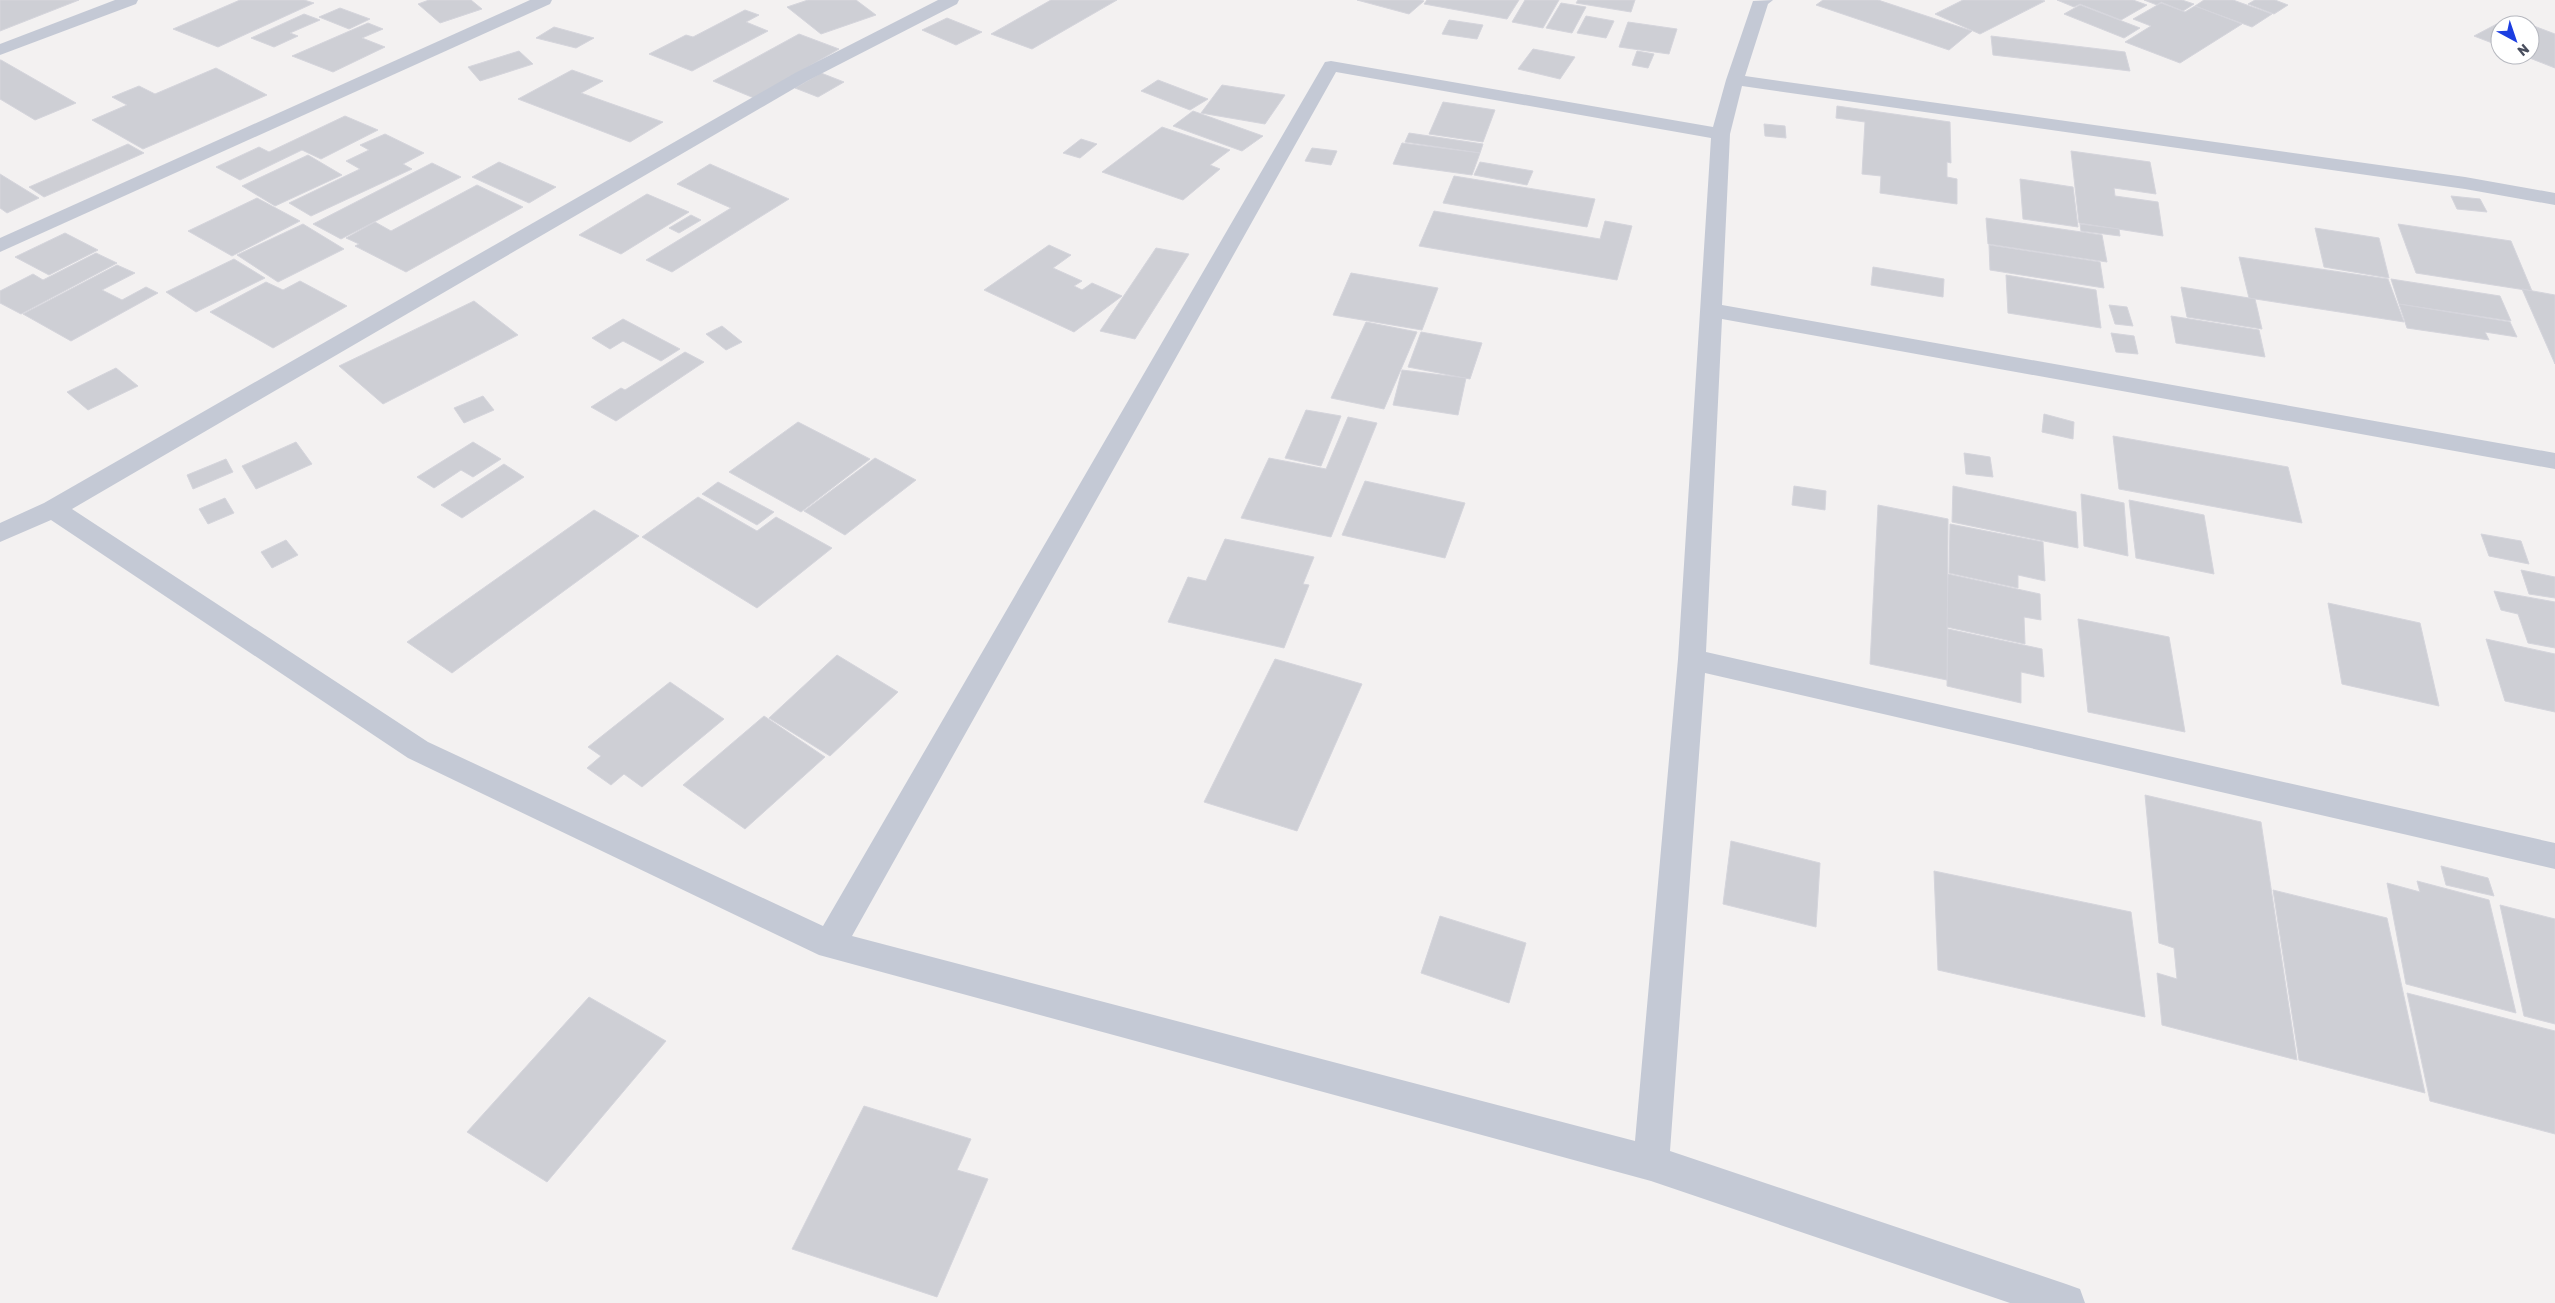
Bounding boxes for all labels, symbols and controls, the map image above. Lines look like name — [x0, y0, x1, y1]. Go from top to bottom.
north arrow — [2490, 15, 2540, 65]
text: N — [2514, 40, 2532, 59]

